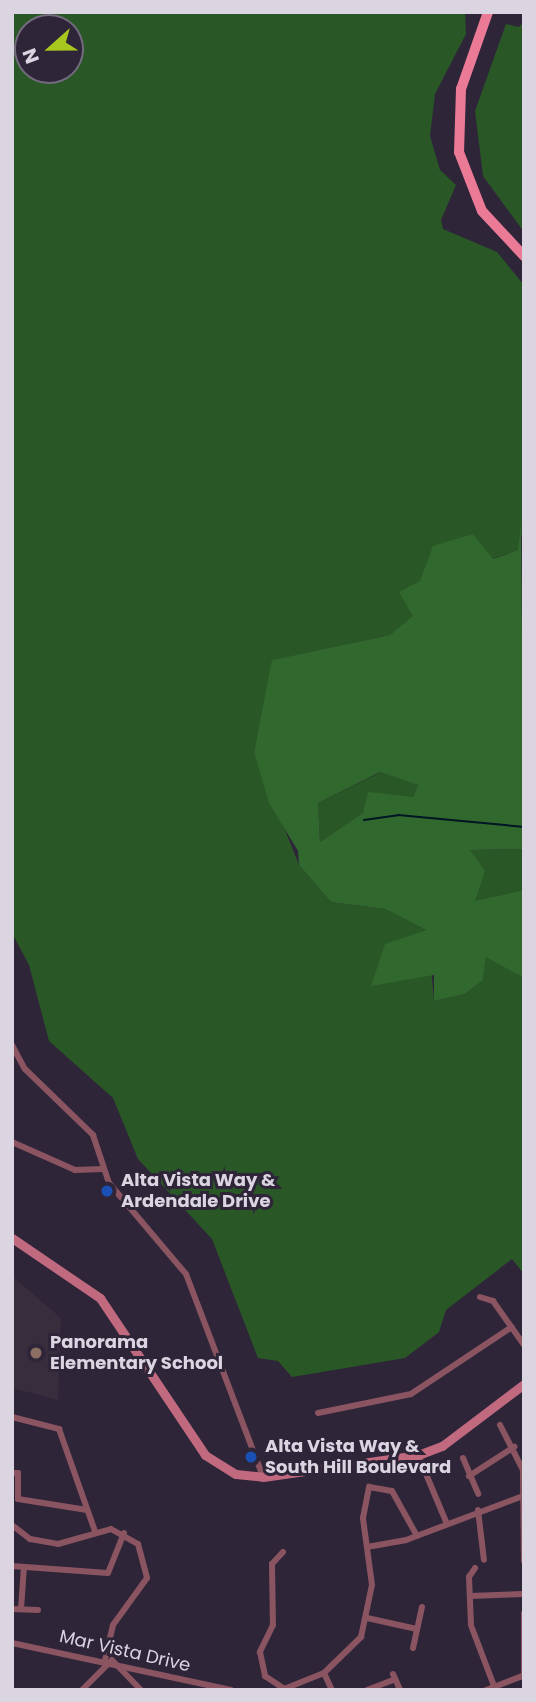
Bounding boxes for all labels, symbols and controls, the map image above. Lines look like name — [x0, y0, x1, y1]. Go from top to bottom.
north arrow — [14, 14, 84, 84]
text: N — [16, 44, 46, 68]
place label: Alta Vista Way & Ardendale Drive — [121, 1170, 275, 1212]
marker: Alta Vista Way & Ardendale Drive — [99, 1183, 115, 1199]
place label: Panorama Elementary School — [50, 1332, 223, 1374]
marker: Panorama Elementary School — [28, 1345, 44, 1361]
place label: Alta Vista Way & South Hill Boulevard — [265, 1436, 451, 1478]
marker: Alta Vista Way & South Hill Boulevard — [243, 1449, 259, 1465]
street label: Mar Vista Drive — [57, 1625, 193, 1677]

